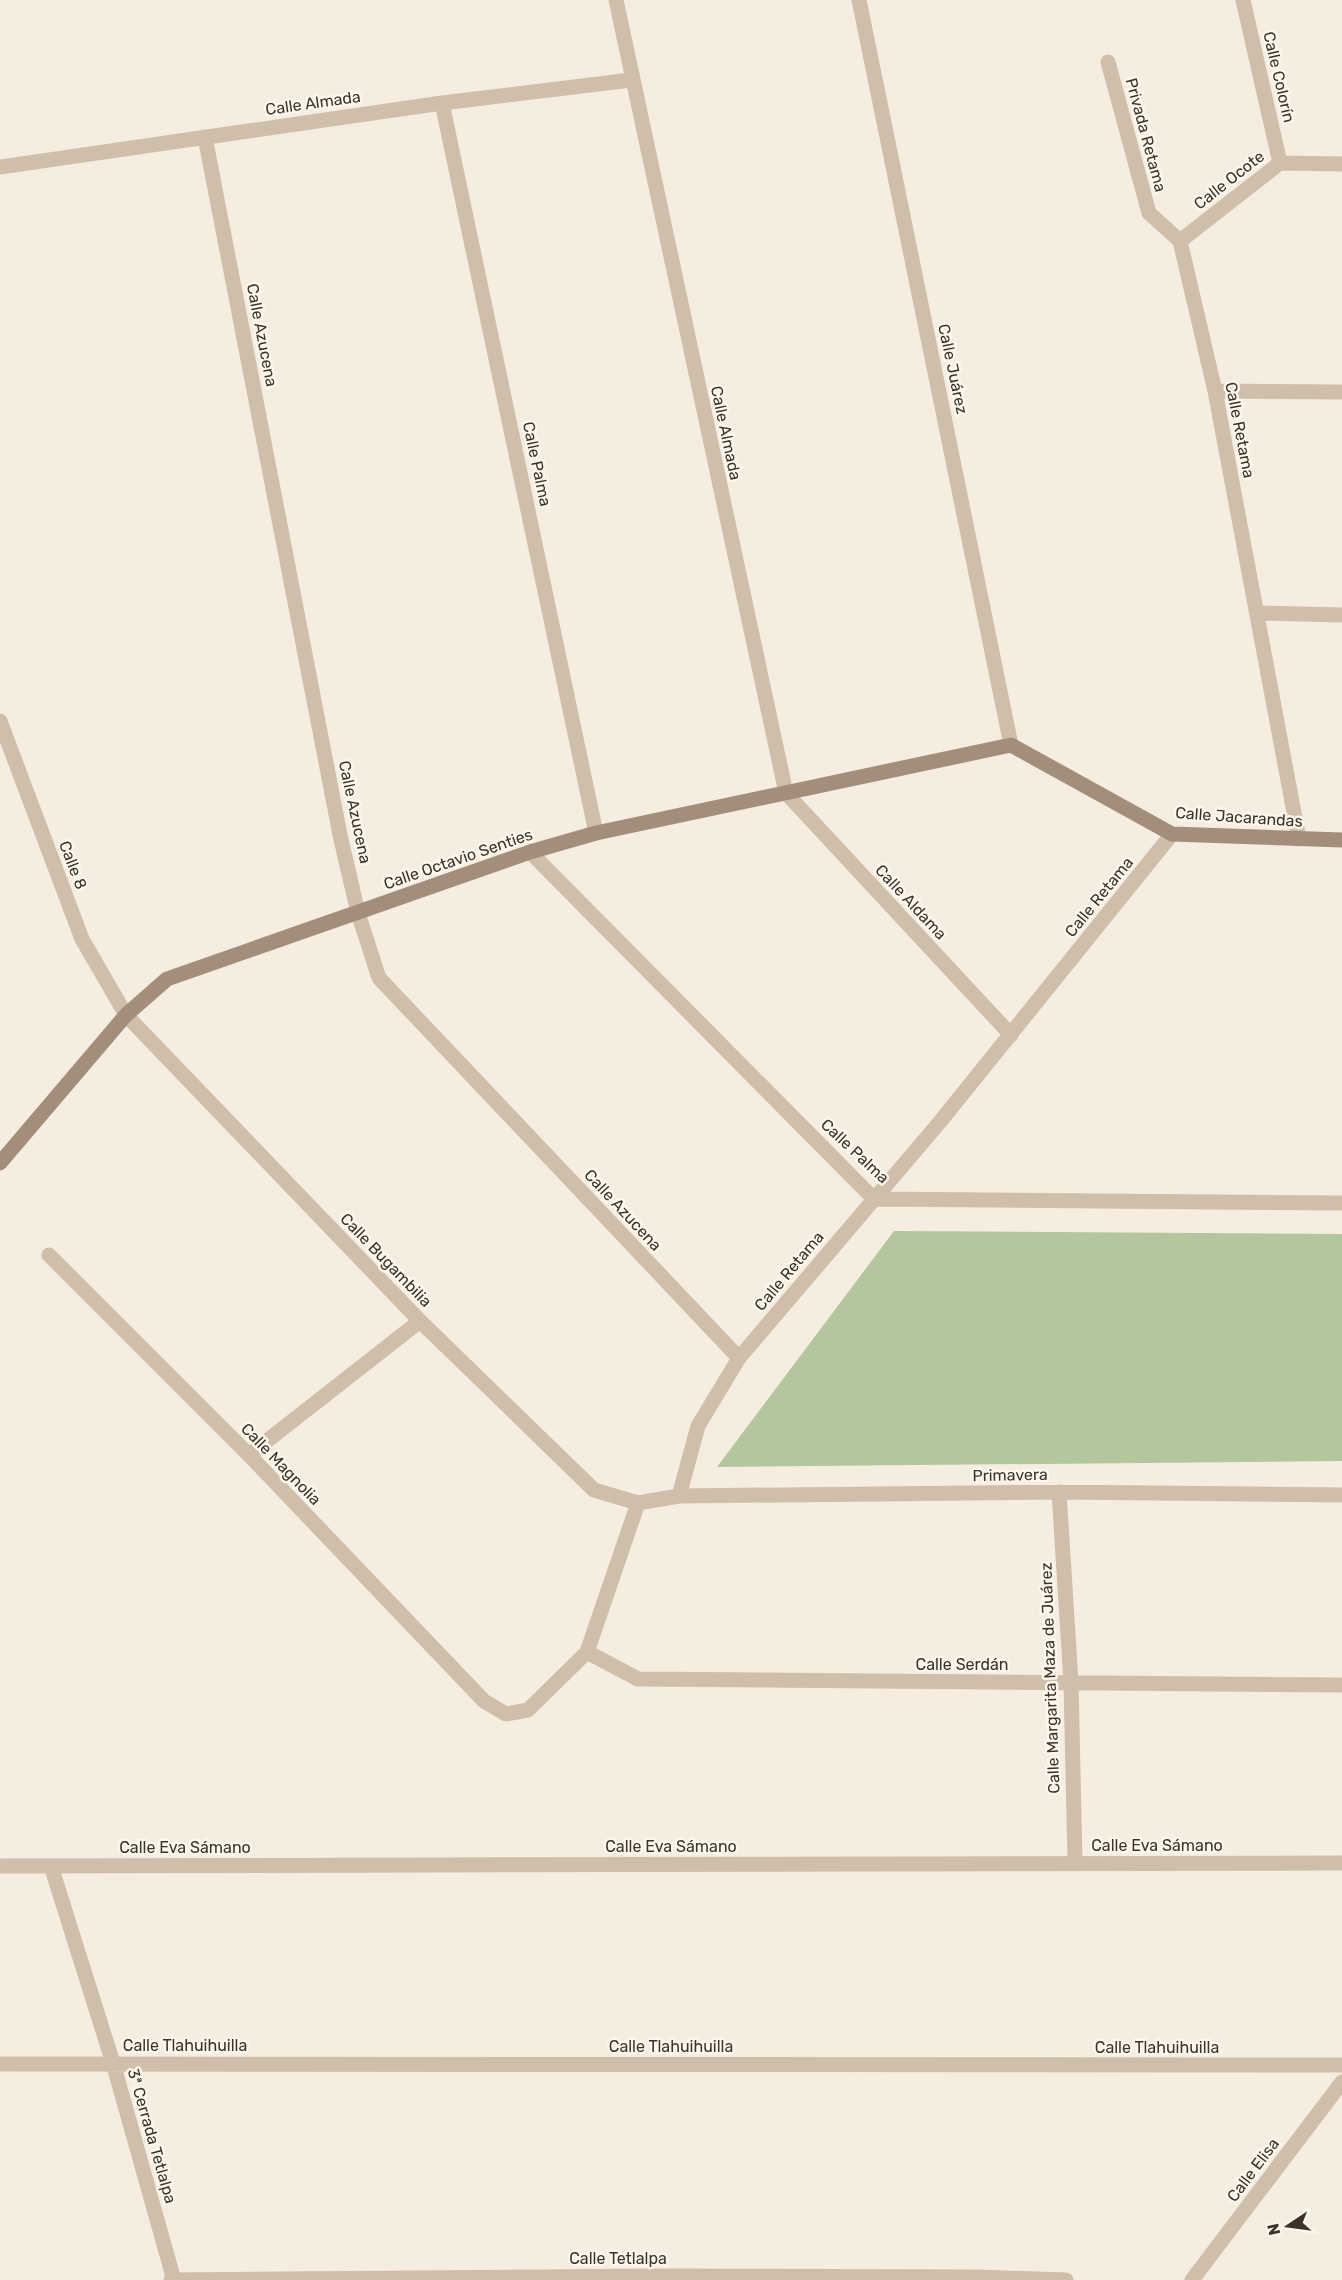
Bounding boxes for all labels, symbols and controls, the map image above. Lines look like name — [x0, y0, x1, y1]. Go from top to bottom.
street label: Calle Colorín — [1259, 30, 1299, 124]
street label: Privada Retama — [1122, 76, 1170, 194]
street label: Calle Almada — [264, 87, 362, 119]
street label: Calle Ocote — [1190, 147, 1268, 213]
street label: Calle Azucena — [243, 282, 281, 388]
street label: Calle Juárez — [934, 322, 972, 416]
street label: Calle Retama — [1221, 380, 1259, 480]
street label: Calle Almada — [707, 384, 745, 482]
street label: Calle Palma — [519, 420, 555, 508]
street label: Calle Azucena — [335, 759, 375, 865]
street label: Calle Jacarandas — [1175, 803, 1303, 831]
street label: Calle Octavio Senties — [381, 825, 535, 893]
street label: Calle 8 — [55, 838, 91, 892]
street label: Calle Retama — [1061, 853, 1137, 941]
street label: Calle Aldama — [871, 861, 951, 943]
street label: Calle Palma — [817, 1115, 893, 1187]
street label: Calle Azucena — [580, 1165, 666, 1255]
street label: Calle Bugambilia — [336, 1209, 436, 1311]
street label: Calle Retama — [750, 1228, 828, 1314]
street label: Calle Magnolia — [237, 1419, 325, 1509]
street label: Primavera — [972, 1465, 1048, 1485]
street label: Calle Margarita Maza de Juárez — [1036, 1562, 1064, 1794]
street label: Calle Serdán — [915, 1655, 1009, 1674]
street label: Calle Eva Sámano — [1091, 1836, 1223, 1855]
street label: Calle Eva Sámano — [605, 1837, 737, 1856]
street label: Calle Eva Sámano — [119, 1838, 251, 1857]
street label: Calle Tlahuihuilla — [123, 2036, 247, 2055]
street label: Calle Tlahuihuilla — [609, 2037, 733, 2056]
street label: Calle Tlahuihuilla — [1095, 2038, 1219, 2057]
street label: 3ª Cerrada Tetlalpa — [124, 2066, 180, 2206]
street label: Calle Elisa — [1223, 2134, 1283, 2206]
north arrow — [1258, 2196, 1318, 2256]
text: N — [1263, 2222, 1284, 2237]
street label: Calle Tetlalpa — [569, 2249, 667, 2268]

